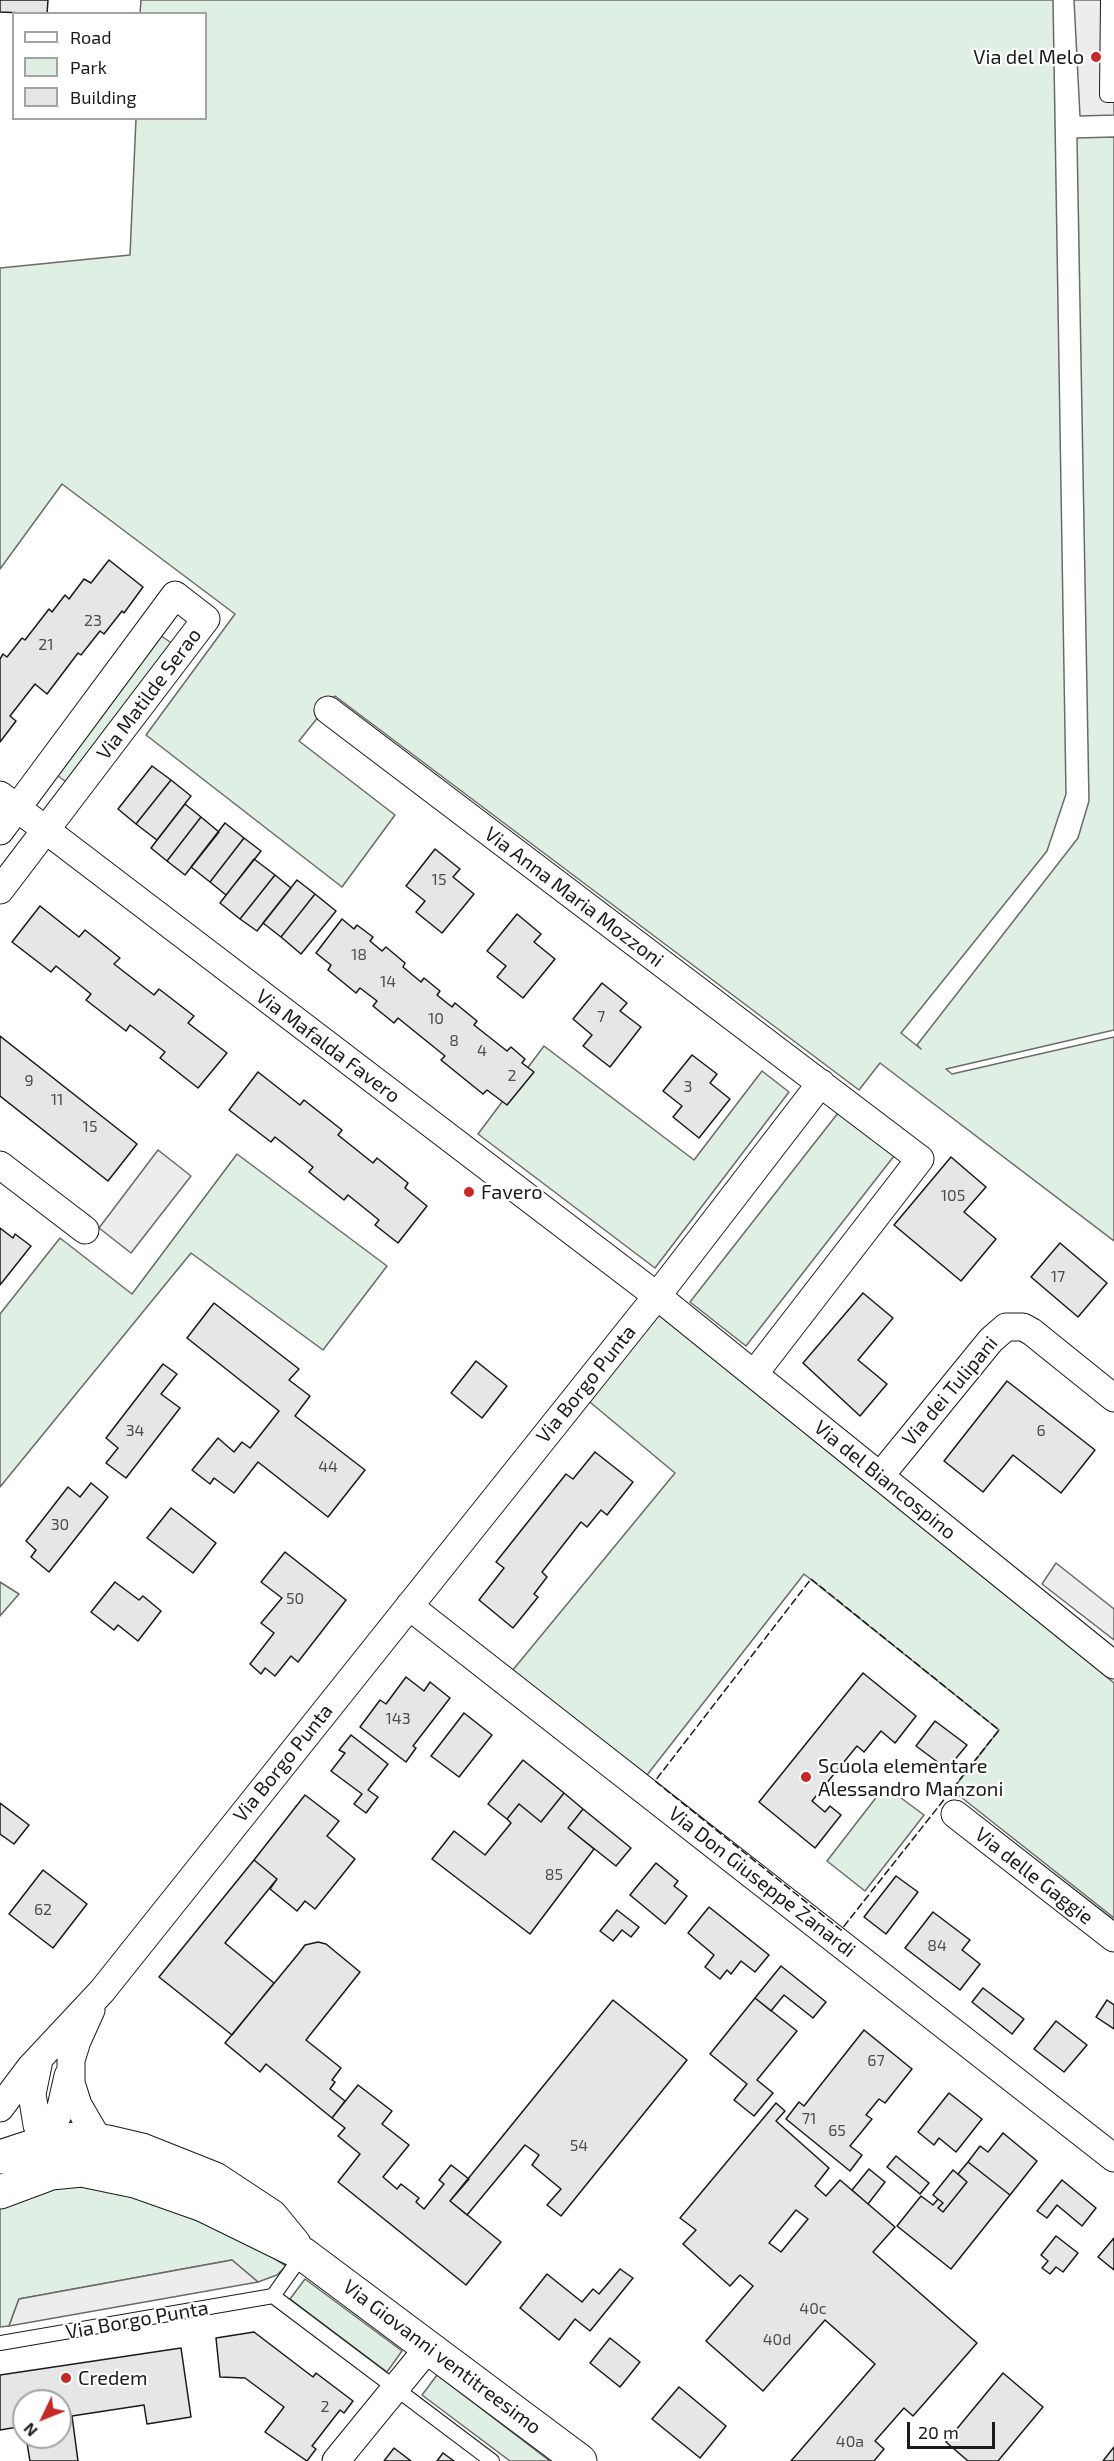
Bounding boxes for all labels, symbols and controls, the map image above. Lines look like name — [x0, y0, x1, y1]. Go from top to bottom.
legend — [12, 12, 207, 120]
text: Road — [70, 26, 111, 48]
place label: Via del Melo — [973, 45, 1084, 69]
marker: Via del Melo — [1089, 50, 1103, 64]
text: Park — [70, 56, 107, 78]
text: Building — [70, 86, 137, 108]
house number: 23 — [84, 611, 102, 631]
street label: Via Matilde Serao — [92, 623, 206, 765]
house number: 21 — [38, 635, 54, 655]
street label: Via Anna Maria Mozzoni — [480, 822, 668, 972]
house number: 15 — [432, 870, 446, 890]
house number: 18 — [351, 945, 367, 965]
house number: 14 — [380, 972, 396, 992]
street label: Via Mafalda Favero — [251, 984, 405, 1108]
house number: 7 — [597, 1007, 605, 1027]
house number: 10 — [428, 1009, 444, 1029]
house number: 8 — [449, 1031, 459, 1051]
house number: 4 — [477, 1041, 487, 1061]
house number: 2 — [508, 1066, 516, 1086]
house number: 9 — [24, 1071, 34, 1091]
house number: 3 — [684, 1077, 692, 1097]
house number: 11 — [51, 1090, 63, 1110]
house number: 15 — [83, 1117, 97, 1137]
place label: Favero — [481, 1180, 543, 1204]
marker: Favero — [462, 1185, 476, 1199]
house number: 105 — [941, 1186, 965, 1206]
house number: 17 — [1051, 1267, 1065, 1287]
street label: Via Borgo Punta — [531, 1320, 641, 1448]
street label: Via dei Tulipani — [897, 1331, 1003, 1451]
street label: Via del Biancospino — [809, 1415, 961, 1545]
house number: 34 — [126, 1421, 144, 1441]
house number: 6 — [1036, 1421, 1046, 1441]
house number: 44 — [318, 1457, 338, 1477]
house number: 30 — [51, 1515, 69, 1535]
house number: 50 — [286, 1589, 304, 1609]
street label: Via Borgo Punta — [228, 1699, 338, 1827]
house number: 143 — [385, 1709, 411, 1729]
place label: Scuola elementare Alessandro Manzoni — [818, 1754, 1003, 1801]
marker: Scuola elementare Alessandro Manzoni — [799, 1770, 813, 1784]
street label: Via Don Giuseppe Zanardi — [664, 1802, 860, 1962]
street label: Via delle Gaggie — [970, 1822, 1098, 1930]
house number: 85 — [545, 1865, 563, 1885]
house number: 62 — [34, 1900, 52, 1920]
house number: 84 — [927, 1936, 947, 1956]
house number: 67 — [867, 2051, 885, 2071]
house number: 71 — [802, 2109, 816, 2129]
house number: 65 — [828, 2121, 846, 2141]
house number: 54 — [570, 2136, 588, 2156]
street label: Via Giovanni ventitreesimo — [338, 2275, 546, 2439]
street label: Via Borgo Punta — [64, 2296, 210, 2344]
house number: 40c — [799, 2299, 827, 2319]
house number: 40d — [763, 2330, 791, 2350]
place label: Credem — [78, 2366, 148, 2390]
marker: Credem — [59, 2371, 73, 2385]
north arrow — [12, 2389, 72, 2449]
house number: 2 — [321, 2397, 329, 2417]
scale bar — [910, 2410, 998, 2448]
text: N — [19, 2420, 41, 2441]
text: 20 m — [918, 2421, 959, 2443]
house number: 40a — [836, 2432, 864, 2452]

